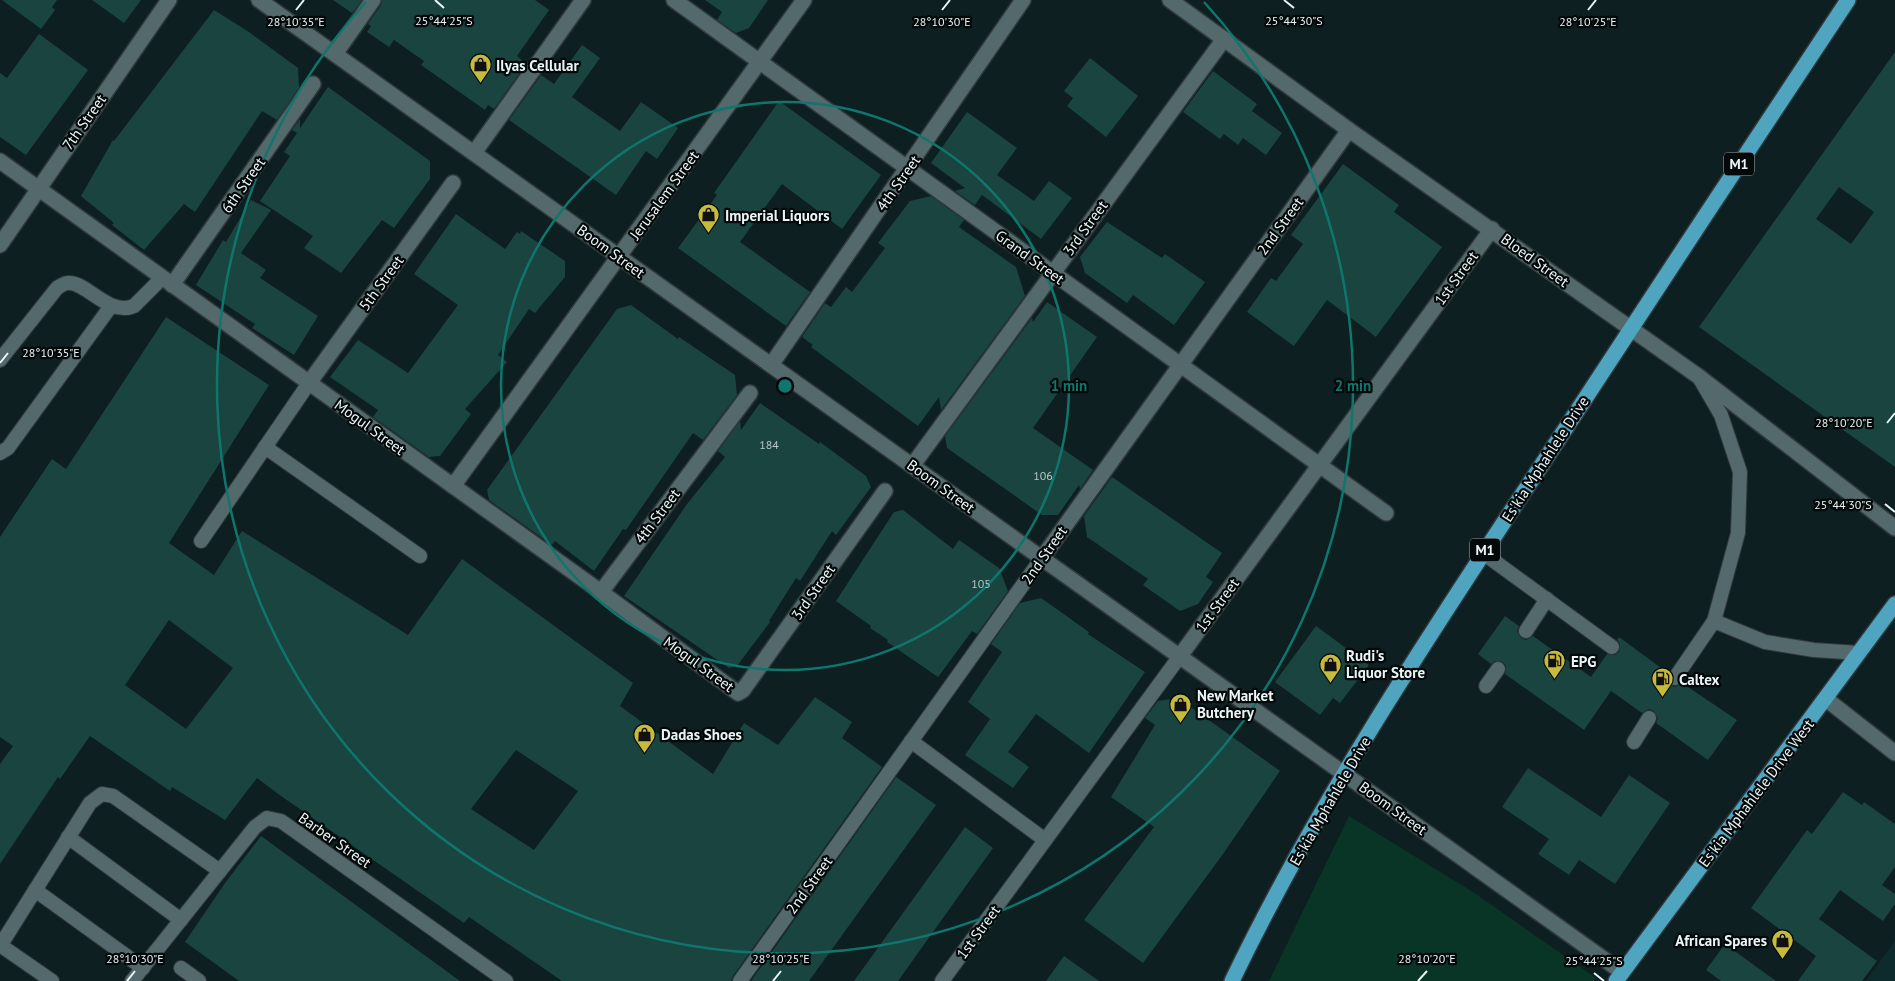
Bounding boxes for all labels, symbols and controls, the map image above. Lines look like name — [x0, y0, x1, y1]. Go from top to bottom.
text: 25°44'25"S — [415, 13, 473, 28]
text: 25°44'30"S — [1265, 13, 1323, 28]
text: 28°10'35"E — [267, 14, 325, 29]
text: 28°10'30"E — [913, 14, 971, 29]
text: 28°10'25"E — [1559, 14, 1617, 29]
shop icon: Ilyas Cellular — [468, 53, 492, 84]
place label: Ilyas Cellular — [496, 56, 579, 75]
street label: 7th Street — [58, 91, 110, 153]
street label: Jerusalem Street — [625, 147, 703, 244]
street label: 4th Street — [872, 151, 924, 215]
road number: M1 — [1724, 152, 1754, 175]
street label: 6th Street — [217, 153, 269, 217]
street label: 2nd Street — [1253, 193, 1307, 259]
street label: 3rd Street — [1059, 197, 1111, 259]
shop icon: Imperial Liquors — [697, 203, 721, 234]
place label: Imperial Liquors — [725, 206, 830, 225]
street label: Boom Street — [573, 220, 649, 282]
street label: Grand Street — [992, 226, 1068, 288]
street label: Bloed Street — [1497, 229, 1573, 291]
street label: 1st Street — [1430, 247, 1482, 309]
street label: 5th Street — [355, 252, 407, 314]
text: 28°10'35"E — [22, 345, 80, 360]
text: 1 min — [1051, 376, 1087, 395]
text: 2 min — [1335, 376, 1371, 395]
centre of rings — [776, 377, 794, 395]
street label: Es'kia Mphahlele Drive — [1497, 393, 1593, 525]
street label: Mogul Street — [331, 395, 409, 459]
text: 28°10'20"E — [1815, 415, 1873, 430]
house number: 184 — [759, 437, 779, 452]
street label: Boom Street — [903, 455, 979, 517]
house number: 106 — [1033, 468, 1053, 483]
street label: 4th Street — [630, 485, 684, 547]
text: 25°44'30"S — [1814, 497, 1872, 512]
street label: 2nd Street — [1017, 522, 1071, 588]
road number: M1 — [1470, 538, 1500, 562]
street label: 3rd Street — [787, 560, 839, 624]
street label: 1st Street — [1191, 574, 1243, 636]
house number: 105 — [971, 576, 991, 591]
street label: Mogul Street — [660, 632, 738, 696]
place label: Rudi's Liquor Store — [1346, 646, 1425, 682]
fuel station icon: EPG — [1543, 649, 1567, 680]
shop icon: Rudi's Liquor Store — [1318, 652, 1342, 683]
place label: EPG — [1571, 652, 1596, 671]
fuel station icon: Caltex — [1651, 667, 1675, 698]
place label: Caltex — [1679, 670, 1720, 689]
place label: New Market Butchery — [1197, 686, 1274, 722]
shop icon: New Market Butchery — [1169, 692, 1193, 723]
street label: Es'kia Mphahlele Drive West — [1694, 715, 1818, 871]
shop icon: Dadas Shoes — [633, 722, 657, 753]
place label: Dadas Shoes — [661, 725, 742, 744]
street label: Es'kia Mphahlele Drive — [1285, 733, 1375, 869]
street label: Boom Street — [1355, 777, 1431, 839]
street label: Barber Street — [295, 808, 375, 872]
street label: 2nd Street — [782, 852, 836, 918]
street label: 1st Street — [952, 901, 1004, 963]
shop icon: African Spares — [1771, 928, 1795, 959]
place label: African Spares — [1675, 931, 1767, 950]
text: 28°10'30"E — [106, 951, 164, 966]
text: 28°10'25"E — [752, 951, 810, 966]
text: 28°10'20"E — [1398, 951, 1456, 966]
text: 25°44'25"S — [1565, 953, 1623, 968]

